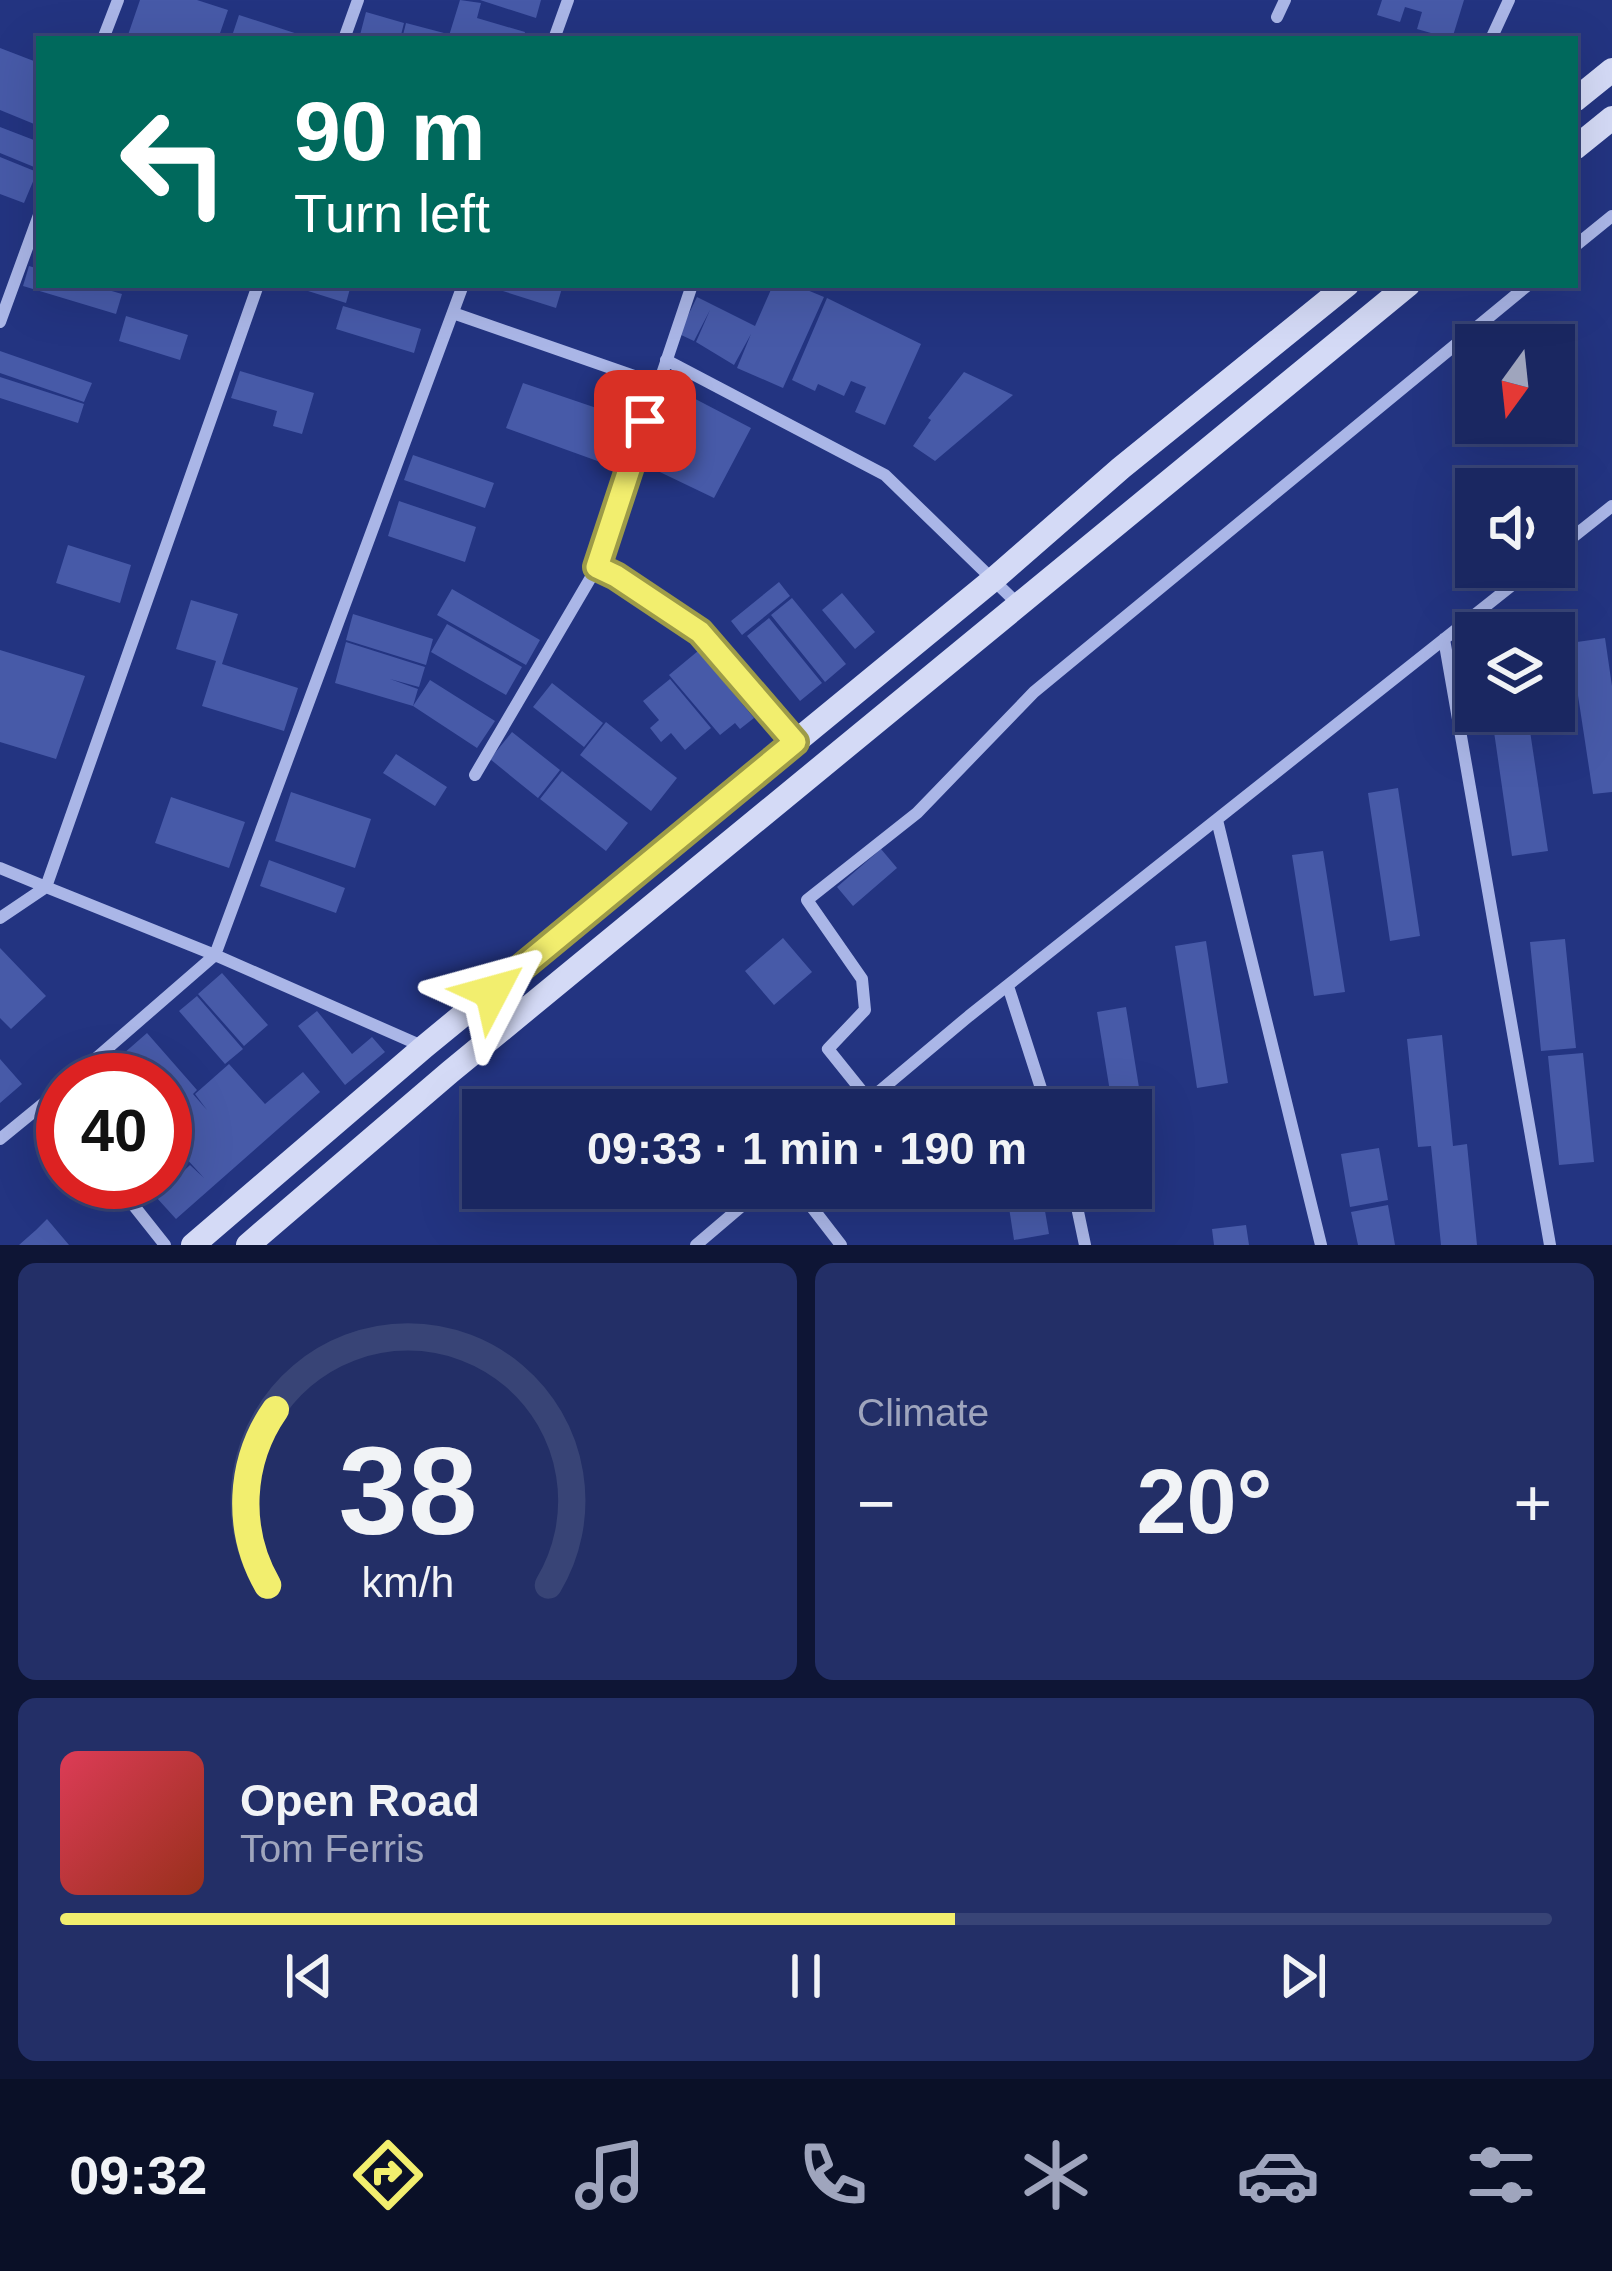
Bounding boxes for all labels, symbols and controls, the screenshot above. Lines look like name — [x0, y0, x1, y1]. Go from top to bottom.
icon: left — [96, 84, 252, 240]
text: 90 m — [294, 84, 485, 178]
text: Turn left — [294, 183, 490, 243]
north arrow — [1455, 324, 1575, 444]
map controls — [1455, 324, 1575, 732]
pin — [594, 370, 696, 472]
icon: arrive — [612, 388, 678, 454]
button: sound — [1455, 468, 1575, 588]
button: layers — [1455, 612, 1575, 732]
position arrow — [429, 929, 555, 1055]
speed limit sign: 40 — [36, 1053, 192, 1209]
text: 09:33 · 1 min · 190 m — [587, 1123, 1027, 1174]
text: Climate — [857, 1391, 989, 1434]
text: 38 — [338, 1421, 477, 1560]
text: 20° — [1136, 1452, 1273, 1552]
text: − — [857, 1466, 896, 1540]
text: + — [1513, 1466, 1552, 1540]
text: km/h — [361, 1557, 454, 1605]
text: Open Road — [240, 1775, 480, 1826]
text: Tom Ferris — [240, 1827, 424, 1870]
icon: previous — [276, 1943, 342, 2009]
icon: pause — [773, 1943, 839, 2009]
icon: next — [1270, 1943, 1336, 2009]
icon: directions — [346, 2133, 430, 2217]
icon: music — [568, 2133, 652, 2217]
icon: phone — [791, 2133, 875, 2217]
icon: climate — [1014, 2133, 1098, 2217]
icon: car — [1236, 2133, 1320, 2217]
icon: filters — [1459, 2133, 1543, 2217]
text: 09:32 — [69, 2145, 207, 2205]

